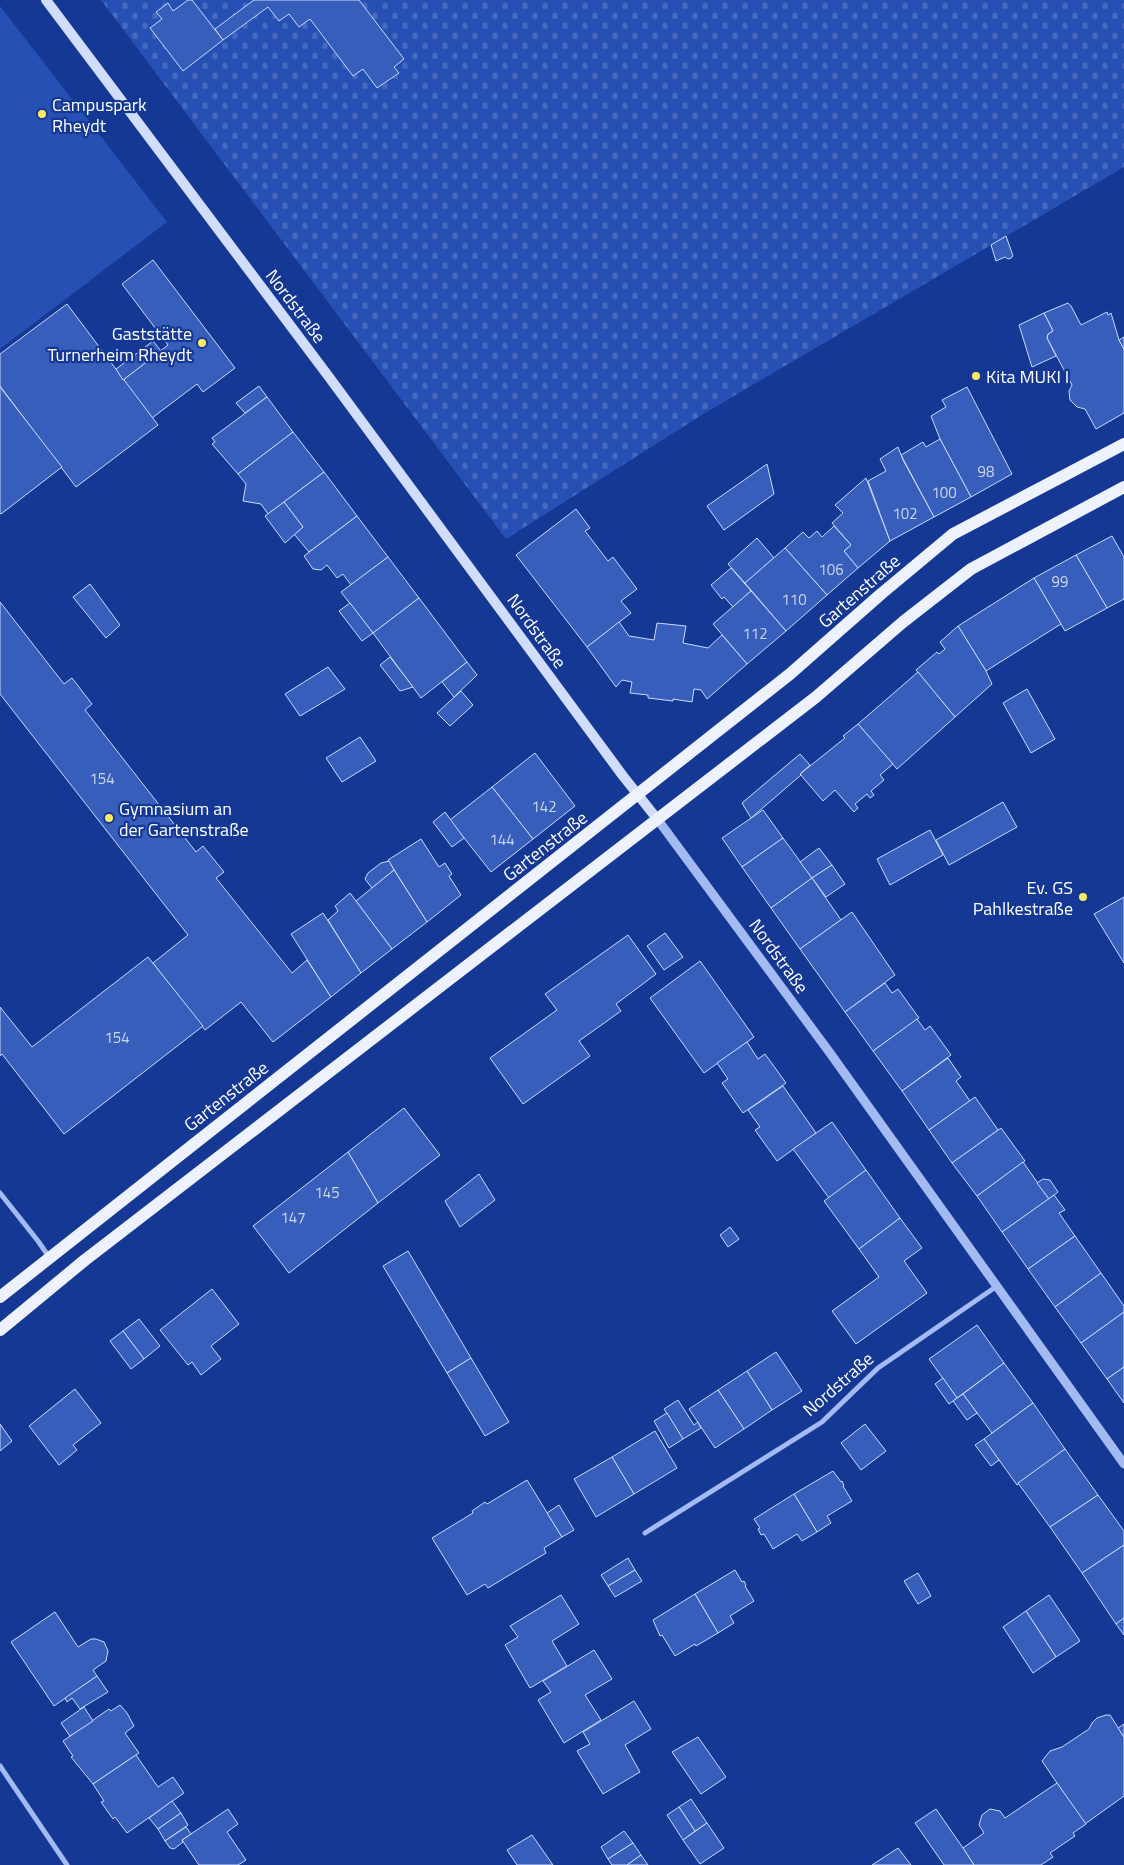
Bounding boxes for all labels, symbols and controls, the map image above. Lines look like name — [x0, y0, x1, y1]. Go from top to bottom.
place label: Campuspark Rheydt — [52, 91, 147, 139]
marker: Campuspark Rheydt — [36, 108, 48, 120]
street label: Nordstraße — [259, 263, 333, 349]
place label: Gaststätte Turnerheim Rheydt — [48, 320, 193, 368]
marker: Gaststätte Turnerheim Rheydt — [196, 337, 208, 349]
place label: Kita MUKI I — [986, 363, 1069, 390]
marker: Kita MUKI I — [970, 370, 982, 382]
house number: 98 — [978, 460, 994, 483]
house number: 100 — [931, 481, 957, 504]
house number: 102 — [892, 502, 918, 525]
street label: Gartenstraße — [812, 548, 906, 634]
house number: 106 — [818, 558, 844, 581]
house number: 99 — [1052, 570, 1068, 593]
street label: Nordstraße — [501, 588, 573, 674]
house number: 110 — [781, 588, 807, 611]
house number: 112 — [742, 622, 768, 645]
house number: 154 — [89, 767, 115, 790]
place label: Gymnasium an der Gartenstraße — [119, 795, 249, 843]
house number: 142 — [531, 795, 557, 818]
street label: Gartenstraße — [497, 804, 593, 888]
marker: Gymnasium an der Gartenstraße — [103, 812, 115, 824]
house number: 144 — [489, 828, 515, 851]
place label: Ev. GS Pahlkestraße — [973, 874, 1073, 922]
marker: Ev. GS Pahlkestraße — [1077, 891, 1089, 903]
street label: Nordstraße — [743, 913, 815, 999]
house number: 154 — [104, 1026, 130, 1049]
street label: Gartenstraße — [178, 1054, 274, 1138]
house number: 145 — [314, 1181, 340, 1204]
house number: 147 — [280, 1206, 306, 1229]
street label: Nordstraße — [797, 1345, 879, 1423]

